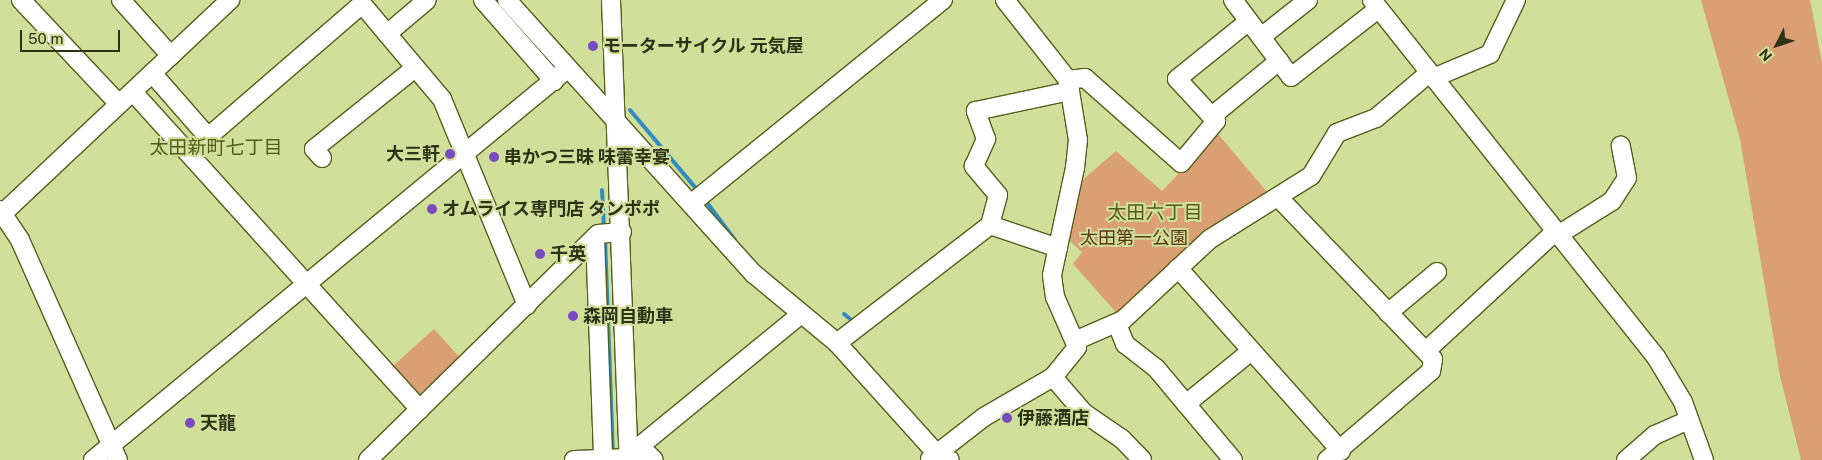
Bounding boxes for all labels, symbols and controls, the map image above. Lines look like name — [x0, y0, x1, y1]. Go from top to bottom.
scale bar — [22, 20, 122, 52]
north arrow — [1752, 20, 1802, 70]
text: 50 m — [28, 30, 63, 47]
place label: モーターサイクル 元気屋 — [603, 35, 805, 57]
marker: モーターサイクル 元気屋 — [587, 40, 599, 52]
text: N — [1756, 45, 1775, 64]
district label: 太田新町七丁目 — [150, 137, 282, 159]
place label: 大三軒 — [386, 143, 440, 165]
place label: 串かつ三昧 味蕾幸宴 — [504, 146, 670, 168]
marker: 大三軒 — [444, 148, 456, 160]
marker: 串かつ三昧 味蕾幸宴 — [488, 151, 500, 163]
place label: オムライス専門店 タンポポ — [442, 198, 662, 220]
district label: 太田六丁目 — [1108, 202, 1202, 224]
marker: オムライス専門店 タンポポ — [426, 203, 438, 215]
park label: 太田第一公園 — [1080, 227, 1188, 249]
place label: 千英 — [550, 243, 586, 265]
marker: 千英 — [534, 248, 546, 260]
place label: 森岡自動車 — [583, 305, 673, 327]
marker: 森岡自動車 — [567, 310, 579, 322]
place label: 伊藤酒店 — [1017, 407, 1089, 429]
place label: 天龍 — [200, 412, 236, 434]
marker: 伊藤酒店 — [1001, 412, 1013, 424]
marker: 天龍 — [184, 417, 196, 429]

